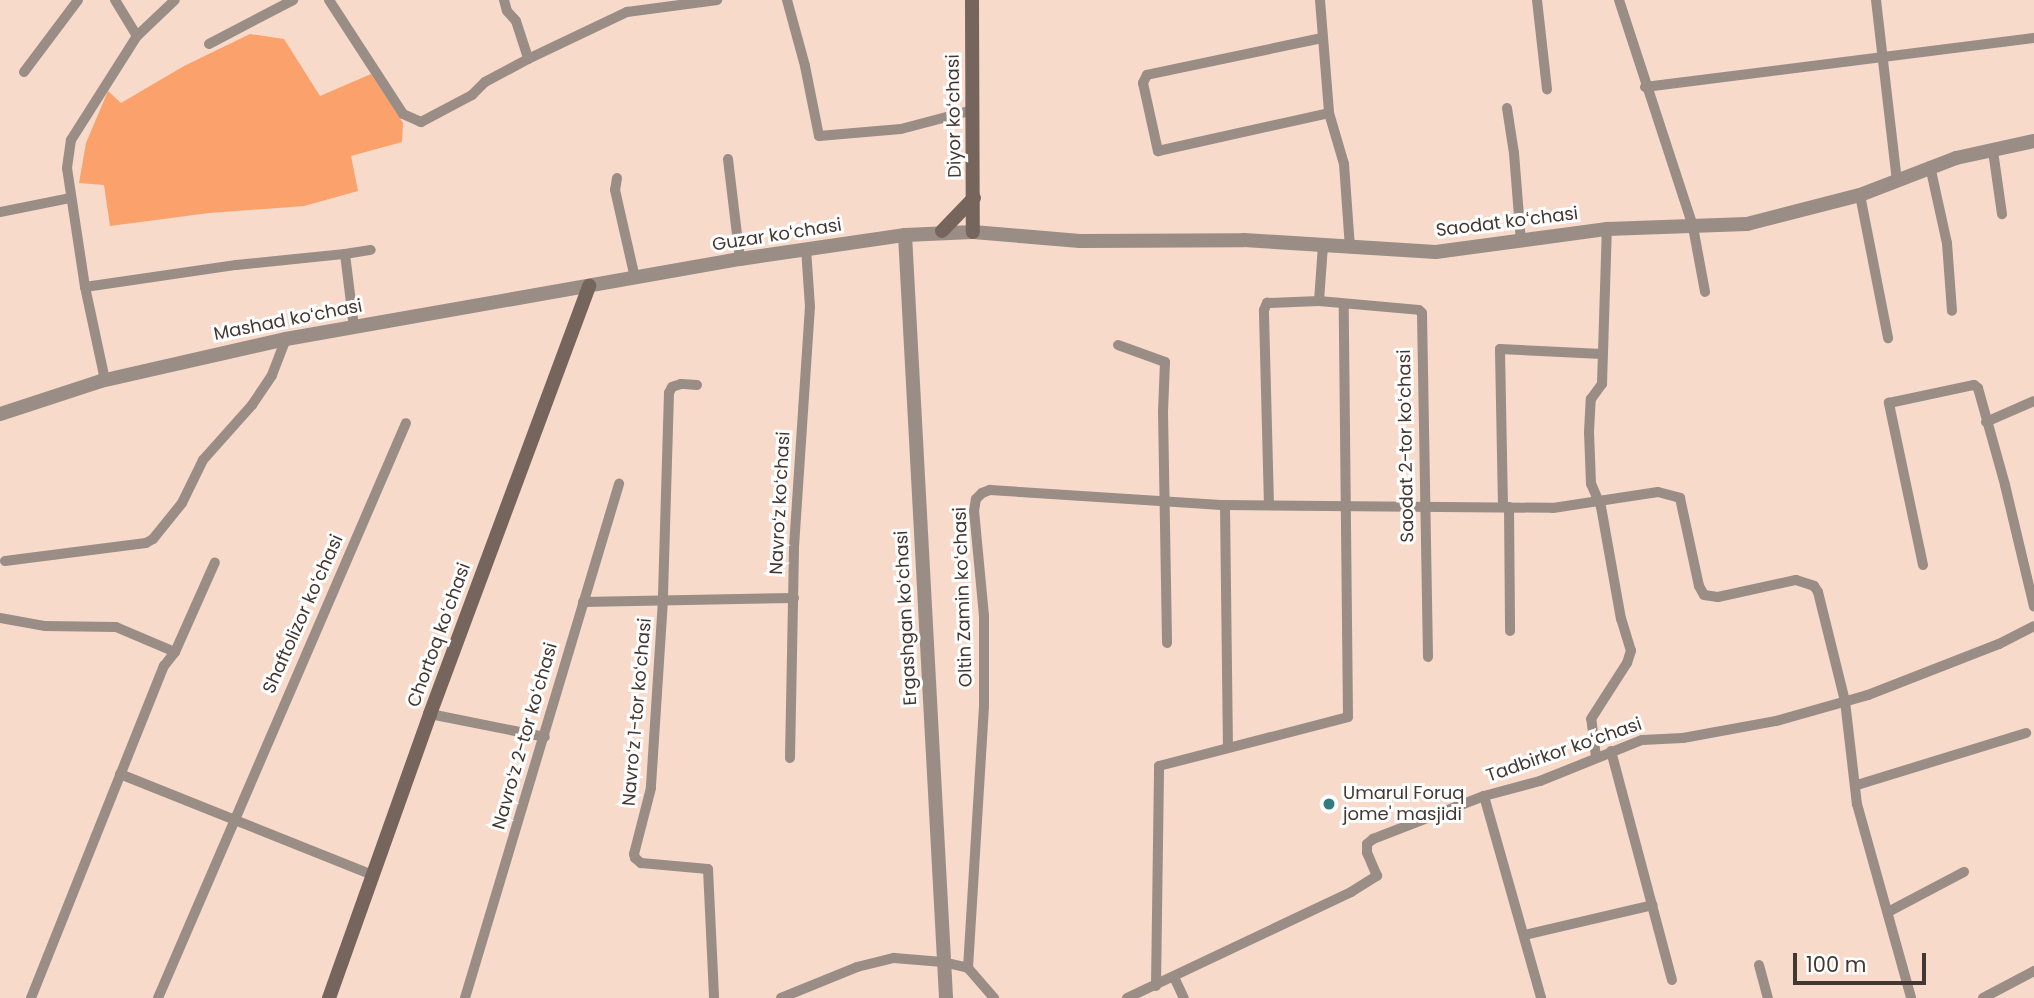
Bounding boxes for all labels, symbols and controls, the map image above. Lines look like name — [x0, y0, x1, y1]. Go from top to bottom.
street label: Diyor koʻchasi — [942, 54, 966, 178]
street label: Saodat koʻchasi — [1435, 203, 1579, 241]
street label: Guzar koʻchasi — [711, 214, 843, 256]
street label: Mashad koʻchasi — [212, 295, 364, 345]
street label: Saodat 2-tor koʻchasi — [1394, 349, 1418, 543]
street label: Navroʻz koʻchasi — [765, 431, 795, 575]
street label: Oltin Zamin koʻchasi — [949, 507, 977, 687]
street label: Ergashgan koʻchasi — [891, 530, 921, 706]
street label: Shaftolizor koʻchasi — [258, 531, 348, 697]
street label: Chortoq koʻchasi — [403, 560, 475, 710]
street label: Navroʻz 1-tor koʻchasi — [618, 617, 656, 807]
street label: Navroʻz 2-tor koʻchasi — [488, 640, 562, 832]
street label: Tadbirkor koʻchasi — [1483, 713, 1645, 787]
place label: Umarul Foruq jome' masjidi — [1343, 783, 1464, 826]
marker: Umarul Foruq jome' masjidi — [1321, 796, 1337, 812]
scale bar — [1796, 939, 1929, 983]
text: 100 m — [1806, 950, 1866, 979]

